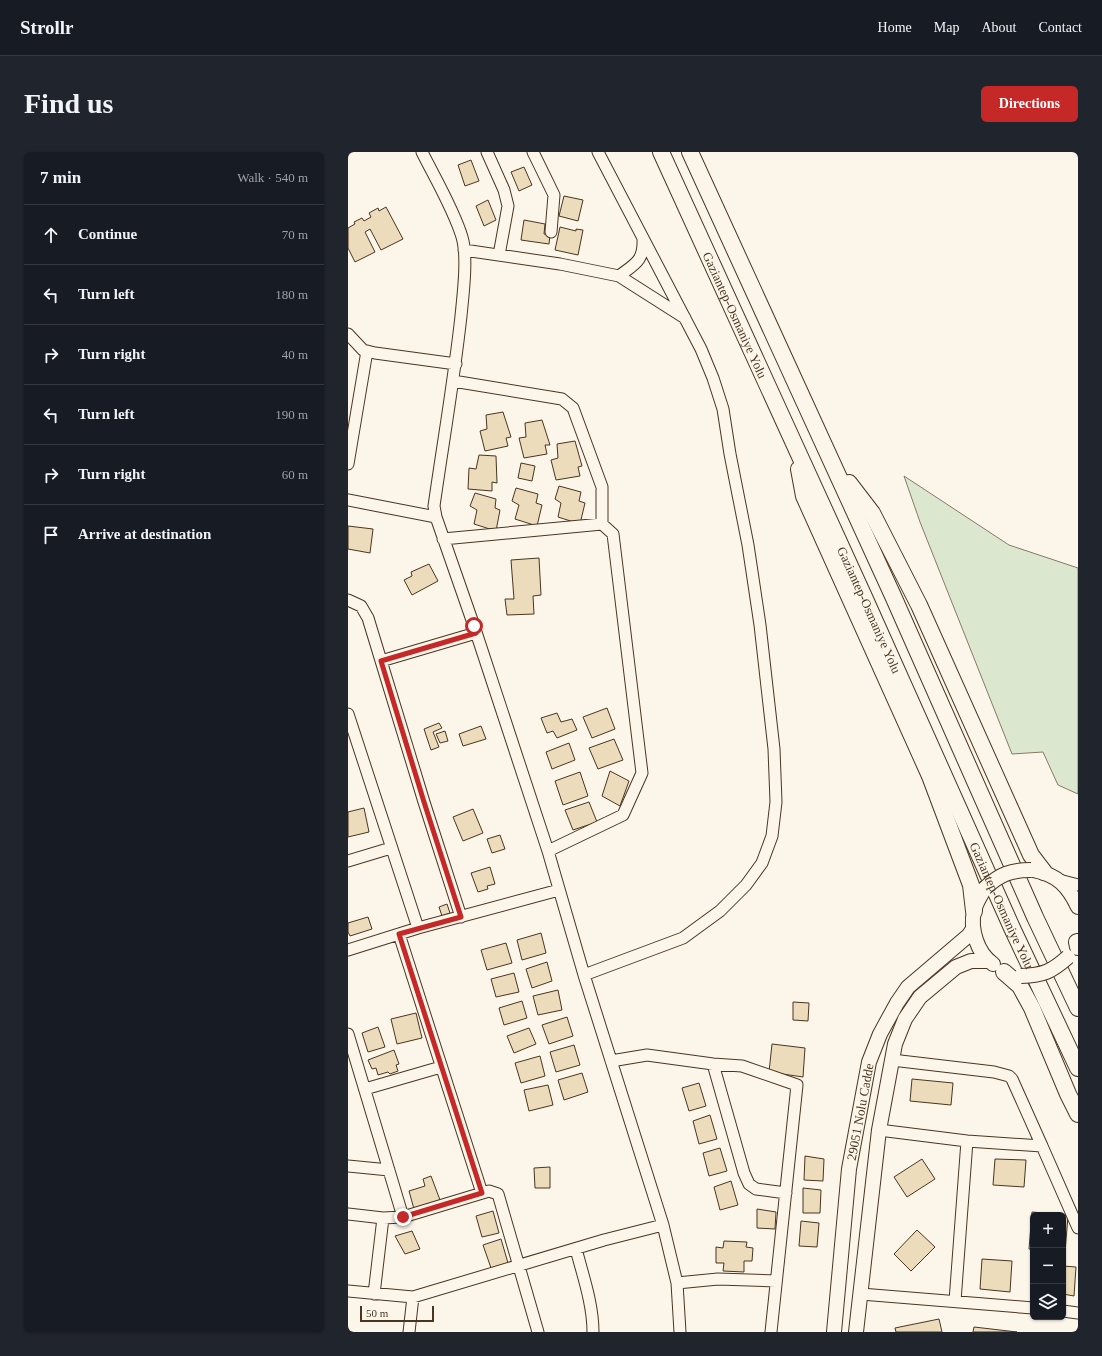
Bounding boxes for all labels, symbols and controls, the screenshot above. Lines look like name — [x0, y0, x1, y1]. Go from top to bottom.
text: Strollr — [20, 17, 73, 38]
text: Home — [878, 20, 912, 35]
text: Map — [934, 20, 959, 35]
text: About — [981, 20, 1016, 35]
text: Contact — [1038, 20, 1082, 35]
button: Directions — [981, 86, 1078, 122]
text: Find us — [24, 88, 114, 119]
text: 7 min — [40, 168, 81, 187]
text: Walk · 540 m — [237, 170, 308, 185]
icon: ahead — [40, 224, 62, 246]
text: Continue — [78, 226, 137, 242]
text: 70 m — [282, 227, 308, 242]
street label: Gaziantep-Osmaniye Yolu — [700, 249, 771, 381]
icon: left — [40, 284, 62, 306]
text: Turn left — [78, 286, 135, 302]
text: 180 m — [275, 287, 308, 302]
icon: right — [40, 344, 62, 366]
text: Turn right — [78, 346, 145, 362]
text: 40 m — [282, 347, 308, 362]
icon: left — [40, 404, 62, 426]
text: Turn left — [78, 406, 135, 422]
text: 190 m — [275, 407, 308, 422]
icon: right — [40, 464, 62, 486]
text: Turn right — [78, 466, 145, 482]
text: 60 m — [282, 467, 308, 482]
icon: arrive — [40, 524, 62, 546]
text: Arrive at destination — [78, 526, 211, 542]
street label: Gaziantep-Osmaniye Yolu — [834, 544, 905, 676]
route start — [465, 617, 483, 635]
street label: Gaziantep-Osmaniye Yolu — [967, 840, 1038, 971]
street label: 29051 Nolu Cadde — [843, 1062, 876, 1161]
route end — [394, 1208, 412, 1226]
map controls — [1030, 1212, 1066, 1320]
button: + — [1030, 1212, 1066, 1248]
button: − — [1030, 1248, 1066, 1284]
button: layers — [1030, 1284, 1066, 1320]
scale bar — [360, 1304, 434, 1323]
text: 50 m — [366, 1307, 388, 1319]

